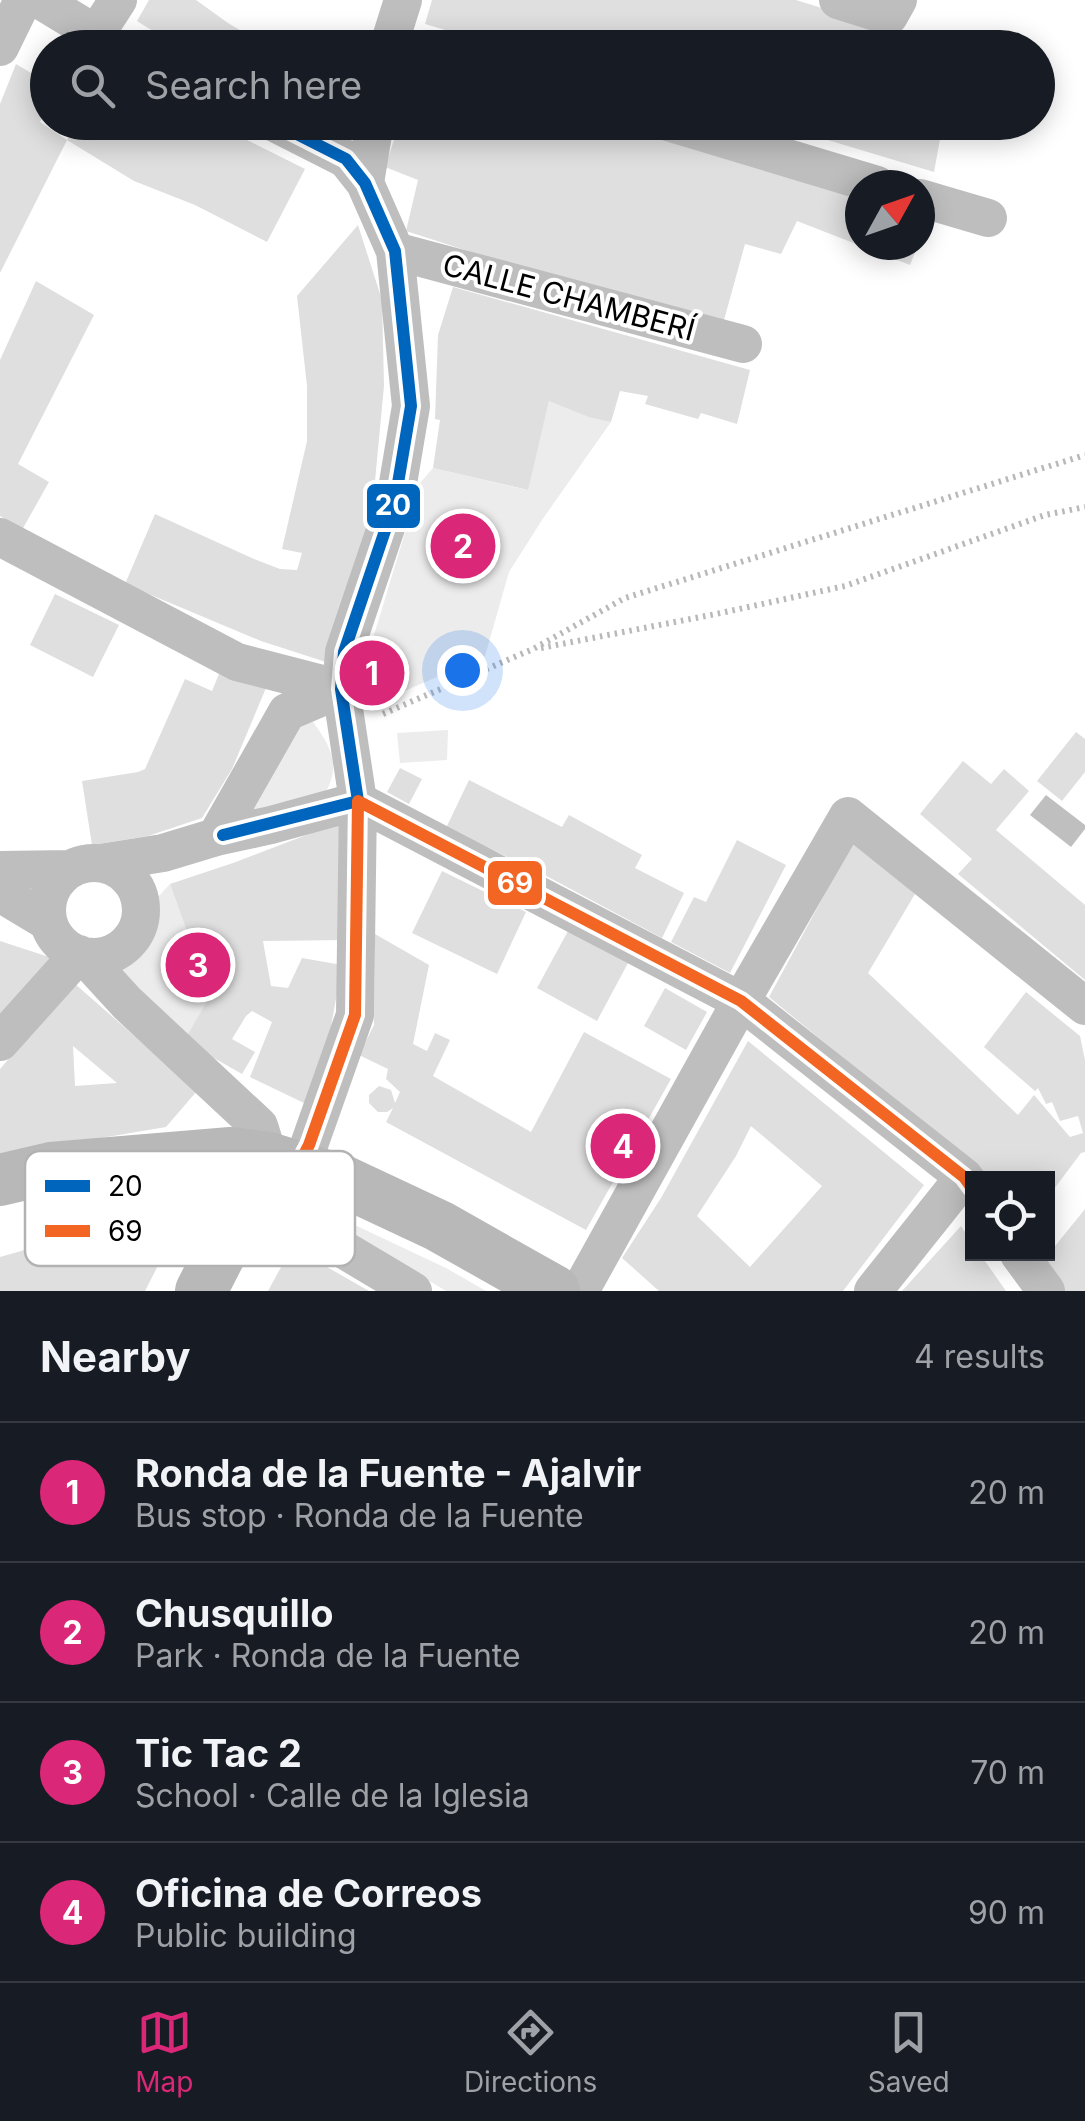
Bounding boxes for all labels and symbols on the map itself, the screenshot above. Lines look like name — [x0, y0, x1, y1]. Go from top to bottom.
north arrow — [845, 170, 935, 260]
street label: CALLE CHAMBERÍ — [439, 246, 699, 348]
line badge: 20 — [365, 482, 422, 530]
text: 20 — [375, 488, 411, 522]
pin: 2 — [430, 508, 496, 584]
pin: 1 — [340, 636, 404, 710]
your location — [437, 645, 488, 696]
line badge: 69 — [486, 859, 544, 907]
text: 69 — [497, 866, 533, 900]
pin: 3 — [166, 928, 230, 1002]
pin: 4 — [590, 1108, 656, 1184]
legend — [25, 1151, 355, 1266]
text: 20 — [108, 1169, 143, 1203]
text: 69 — [108, 1214, 143, 1248]

